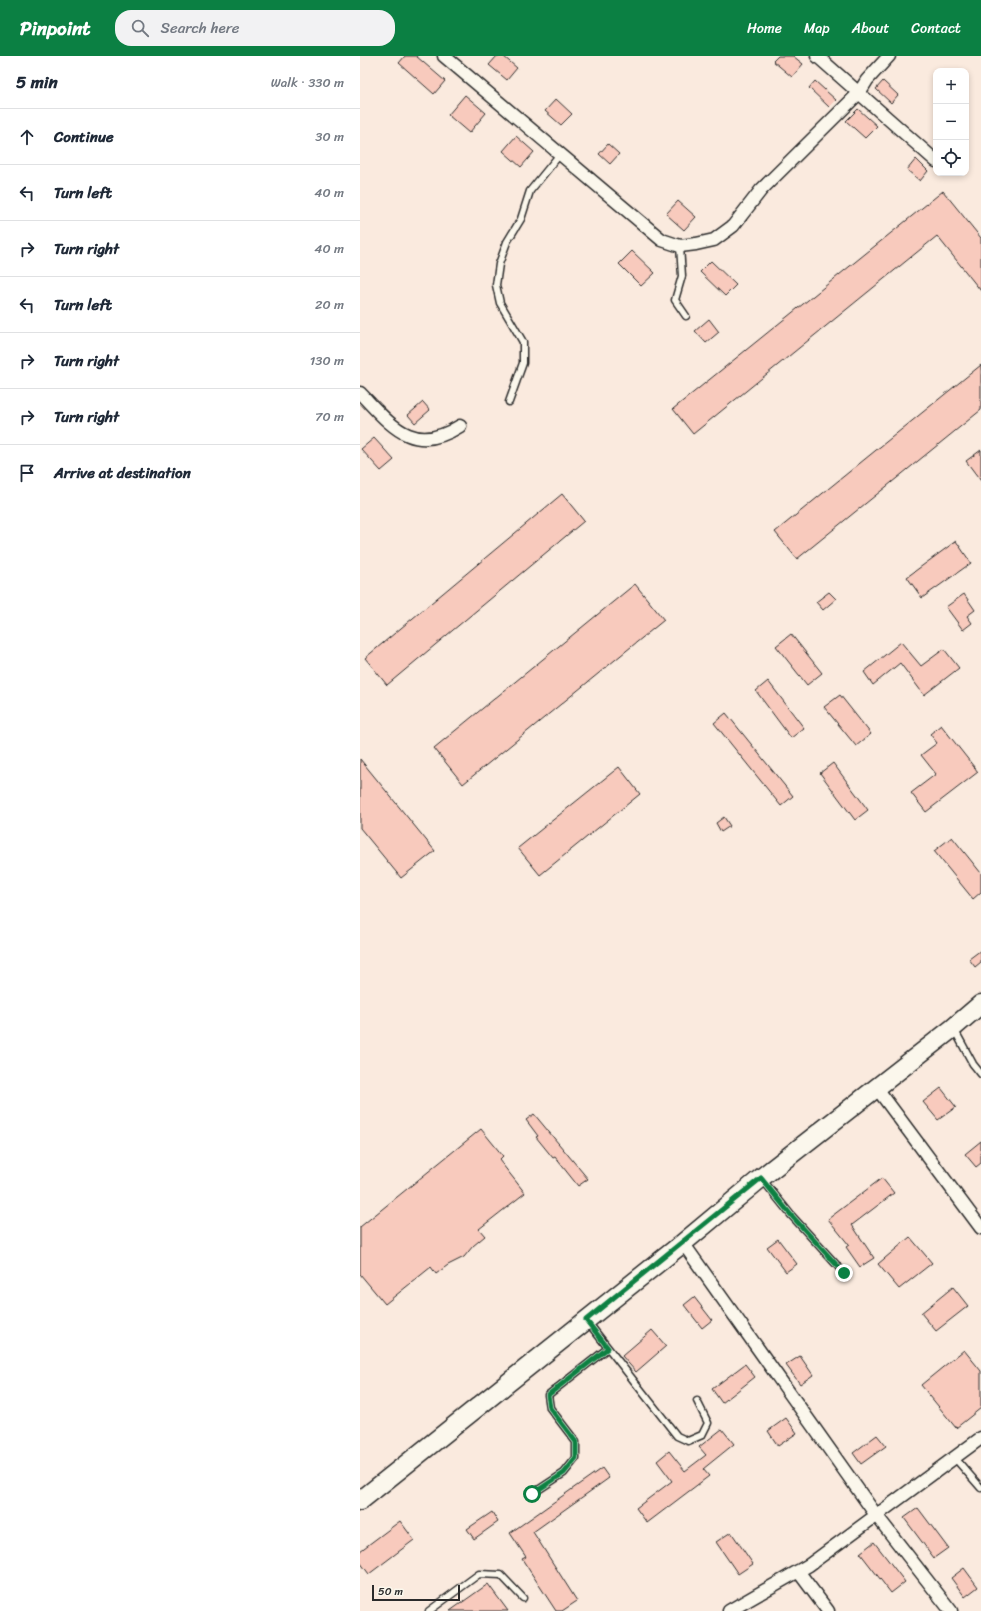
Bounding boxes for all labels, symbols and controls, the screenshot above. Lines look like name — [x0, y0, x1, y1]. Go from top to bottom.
search box — [115, 10, 395, 46]
text: Pinpoint — [20, 12, 91, 45]
text: Search here — [161, 15, 240, 41]
text: Home — [747, 16, 782, 41]
text: Map — [804, 16, 830, 41]
text: About — [852, 16, 889, 41]
text: Contact — [911, 16, 961, 41]
icon: search — [129, 17, 151, 39]
text: 5 min — [16, 67, 58, 97]
map controls — [933, 68, 969, 176]
button: + — [933, 68, 969, 104]
text: Walk · 330 m — [271, 71, 344, 94]
button: − — [933, 104, 969, 140]
text: Continue — [54, 124, 114, 150]
text: 30 m — [315, 125, 344, 148]
icon: ahead — [16, 126, 38, 148]
button: locate — [933, 140, 969, 176]
text: Turn left — [54, 180, 112, 206]
text: 40 m — [314, 181, 344, 204]
icon: left — [16, 182, 38, 204]
text: Turn right — [54, 236, 119, 262]
text: 40 m — [314, 237, 344, 260]
icon: right — [16, 238, 38, 260]
text: Turn left — [54, 292, 112, 318]
text: 20 m — [315, 293, 344, 316]
icon: left — [16, 294, 38, 316]
text: Turn right — [54, 348, 119, 374]
text: 130 m — [310, 349, 344, 372]
icon: right — [16, 350, 38, 372]
text: Turn right — [54, 404, 119, 430]
text: 70 m — [315, 405, 344, 428]
icon: right — [16, 406, 38, 428]
text: Arrive at destination — [54, 460, 191, 486]
icon: arrive — [16, 462, 38, 484]
route end — [835, 1264, 853, 1282]
route start — [523, 1485, 541, 1503]
text: 50 m — [378, 1582, 403, 1601]
scale bar — [372, 1583, 460, 1602]

